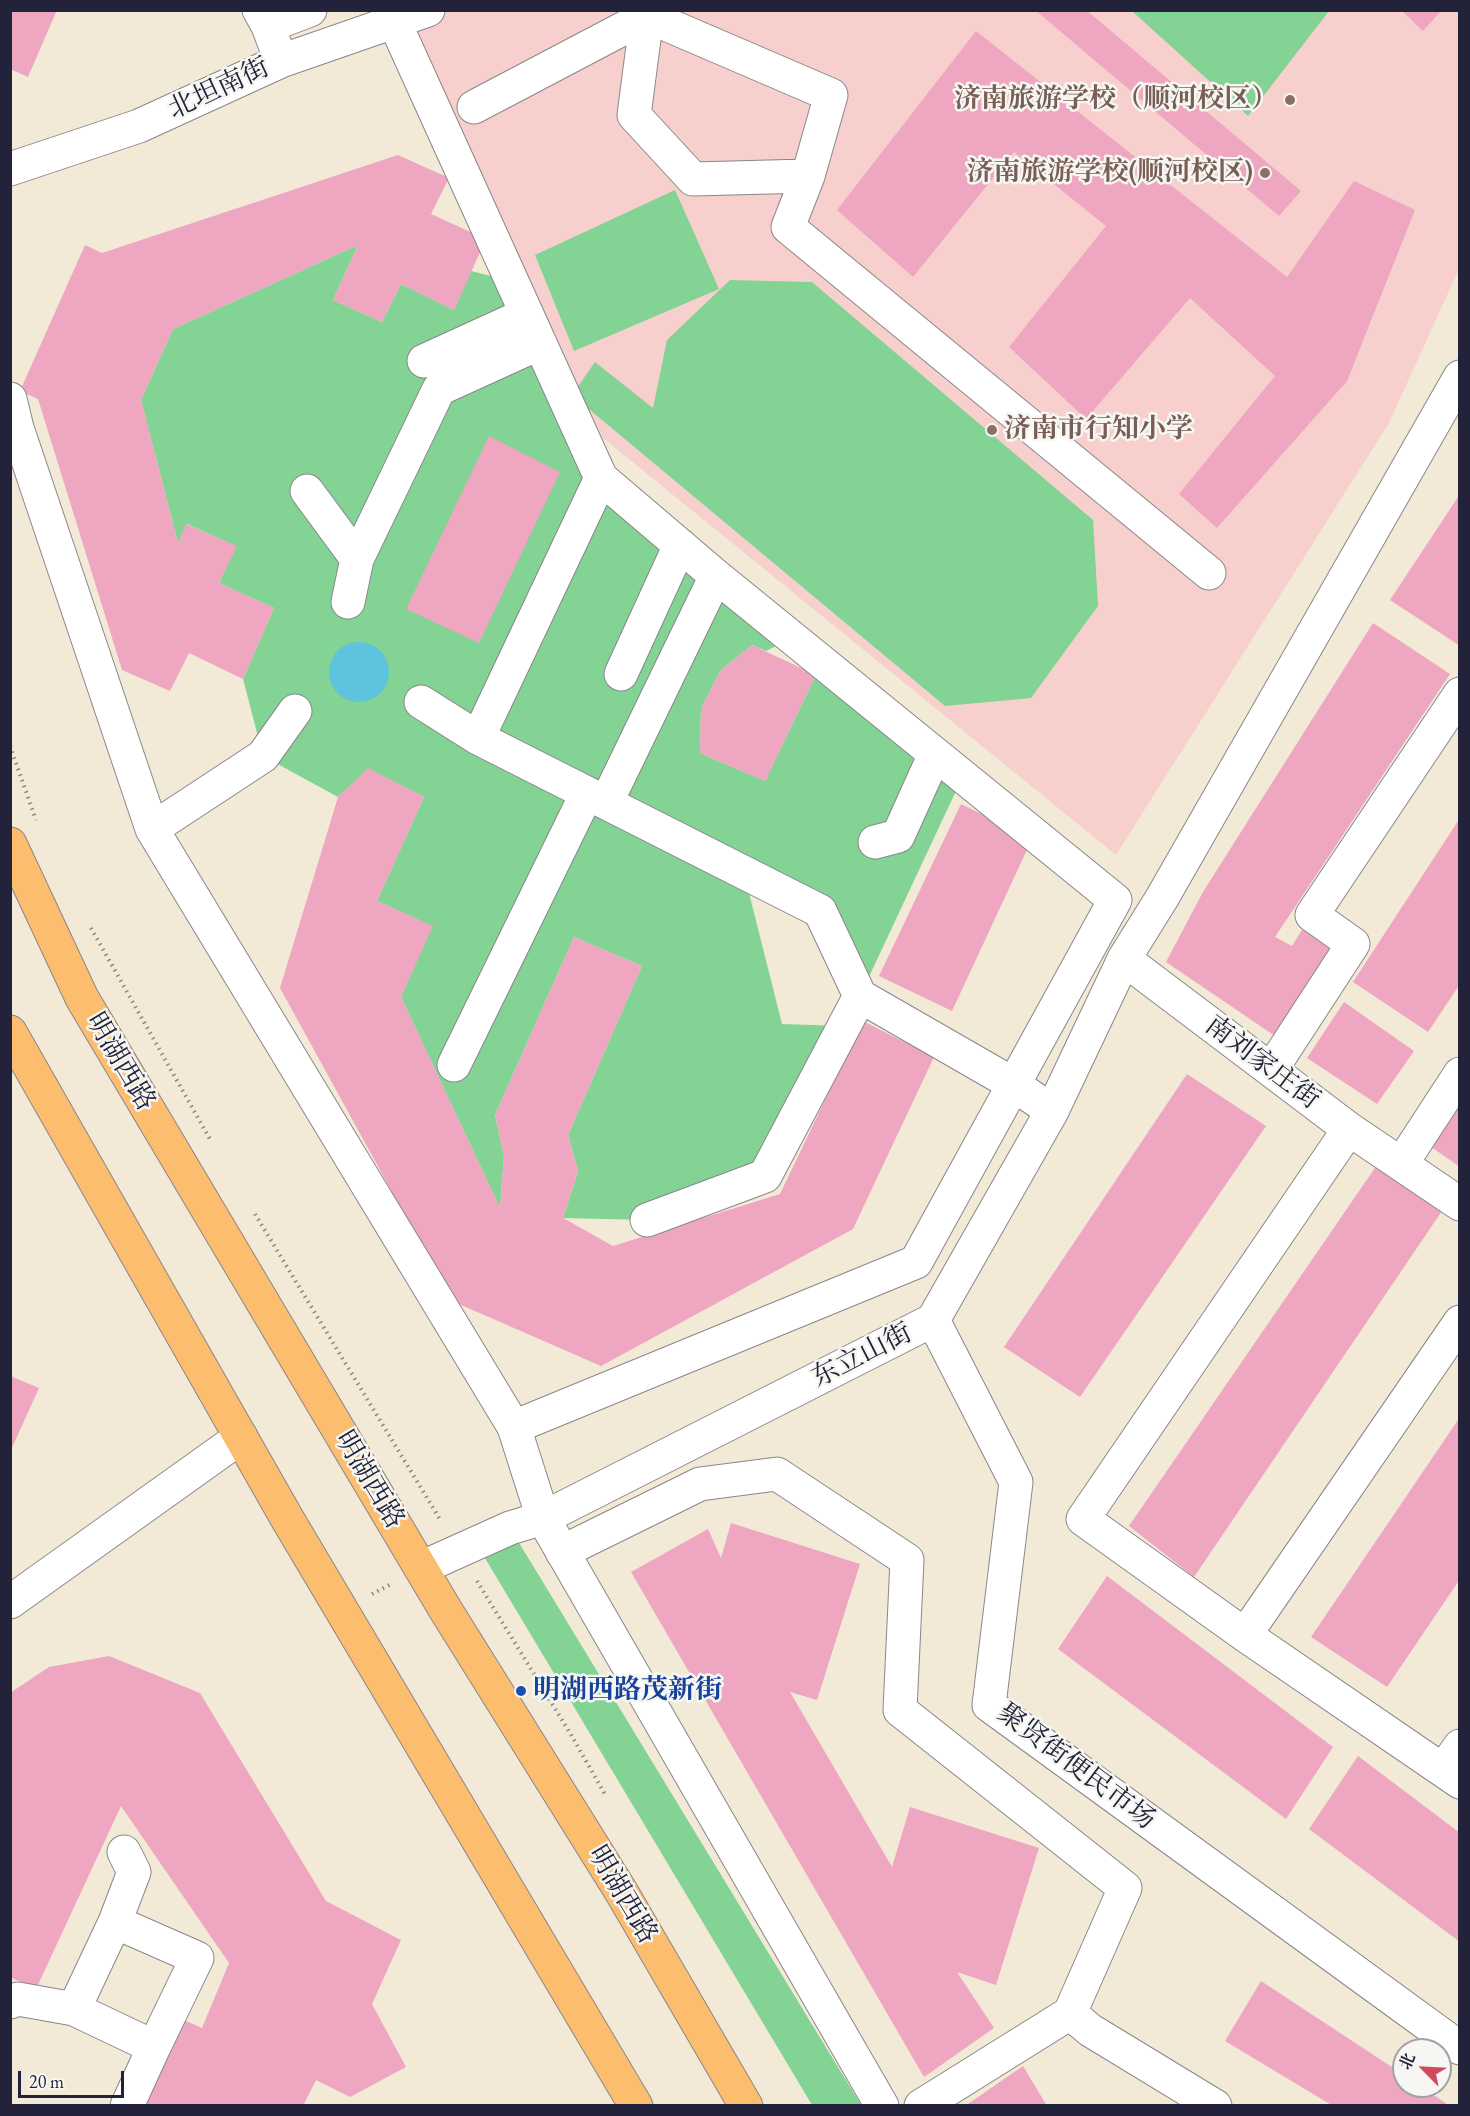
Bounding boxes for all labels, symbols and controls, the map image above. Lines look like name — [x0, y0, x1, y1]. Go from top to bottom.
street label: 北坦南街 — [163, 51, 275, 127]
place label: 济南旅游学校（顺河校区） — [954, 84, 1278, 116]
marker: 济南旅游学校（顺河校区） — [1283, 93, 1297, 107]
place label: 济南旅游学校(顺河校区) — [967, 157, 1253, 189]
marker: 济南旅游学校(顺河校区) — [1258, 166, 1272, 180]
place label: 济南市行知小学 — [1004, 414, 1193, 446]
marker: 济南市行知小学 — [985, 423, 999, 437]
street label: 明湖西路 — [78, 1007, 162, 1117]
street label: 南刘家庄街 — [1198, 1009, 1326, 1117]
street label: 东立山街 — [807, 1317, 917, 1395]
street label: 明湖西路 — [327, 1425, 411, 1535]
place label: 明湖西路茂新街 — [533, 1675, 722, 1707]
marker: 明湖西路茂新街 — [514, 1684, 528, 1698]
street label: 聚贤街便民市场 — [991, 1697, 1161, 1837]
street label: 明湖西路 — [580, 1840, 664, 1950]
north arrow — [1392, 2038, 1452, 2098]
text: 北 — [1394, 2050, 1420, 2073]
scale bar — [21, 2059, 128, 2097]
text: 20 m — [29, 2070, 64, 2093]

